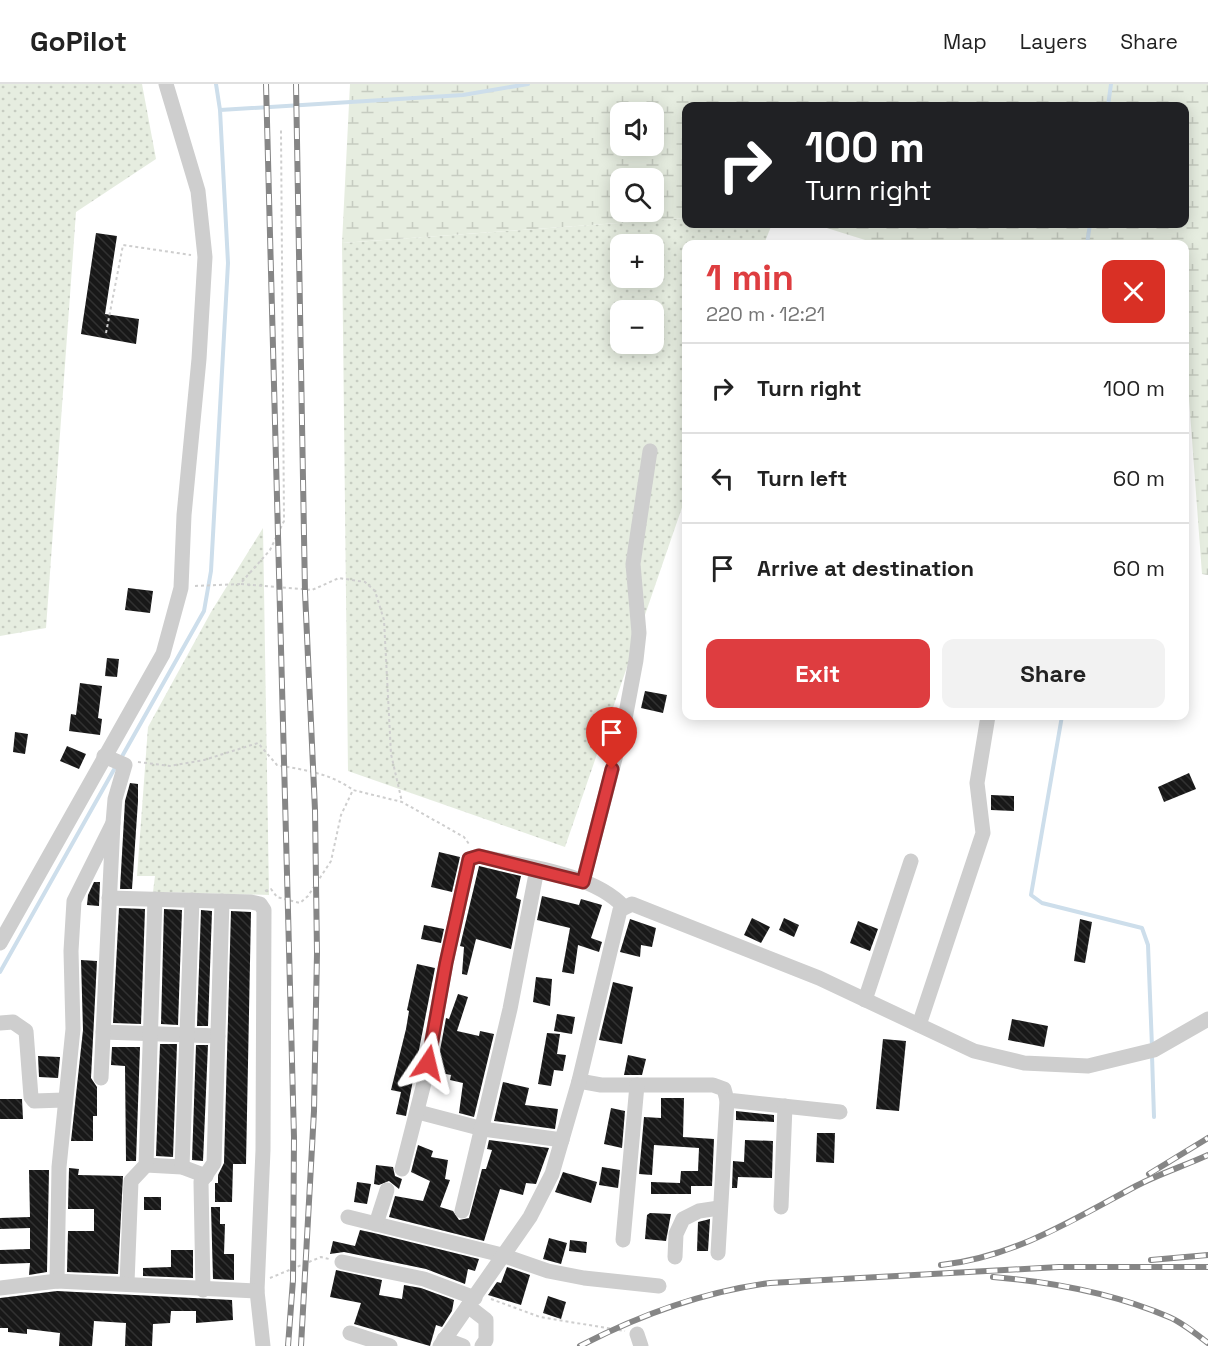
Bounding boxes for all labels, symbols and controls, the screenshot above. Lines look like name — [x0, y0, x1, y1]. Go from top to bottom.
text: GoPilot — [30, 23, 127, 59]
text: Map — [943, 28, 987, 55]
text: Layers — [1020, 28, 1087, 55]
text: Share — [1120, 28, 1178, 55]
map controls — [610, 102, 664, 354]
button: sound — [610, 102, 664, 156]
text: 100 m — [805, 121, 925, 174]
icon: right — [706, 126, 784, 204]
button: search — [610, 168, 664, 222]
text: Turn right — [805, 173, 932, 208]
button: + — [610, 234, 664, 288]
text: 1 min — [706, 255, 794, 301]
button: close — [1102, 260, 1165, 323]
button: − — [610, 300, 664, 354]
text: 220 m · 12:21 — [706, 301, 825, 327]
icon: right — [706, 372, 739, 405]
text: Turn right — [757, 374, 862, 402]
text: 100 m — [1103, 374, 1165, 402]
icon: left — [706, 462, 739, 495]
text: Turn left — [757, 464, 847, 492]
text: 60 m — [1113, 464, 1165, 492]
icon: arrive — [706, 552, 739, 585]
text: Arrive at destination — [757, 554, 974, 582]
text: 60 m — [1113, 554, 1165, 582]
button: Exit — [706, 639, 930, 708]
button: Share — [942, 639, 1165, 708]
pin — [586, 707, 637, 769]
icon: arrive — [595, 716, 628, 749]
position arrow — [396, 1031, 460, 1095]

